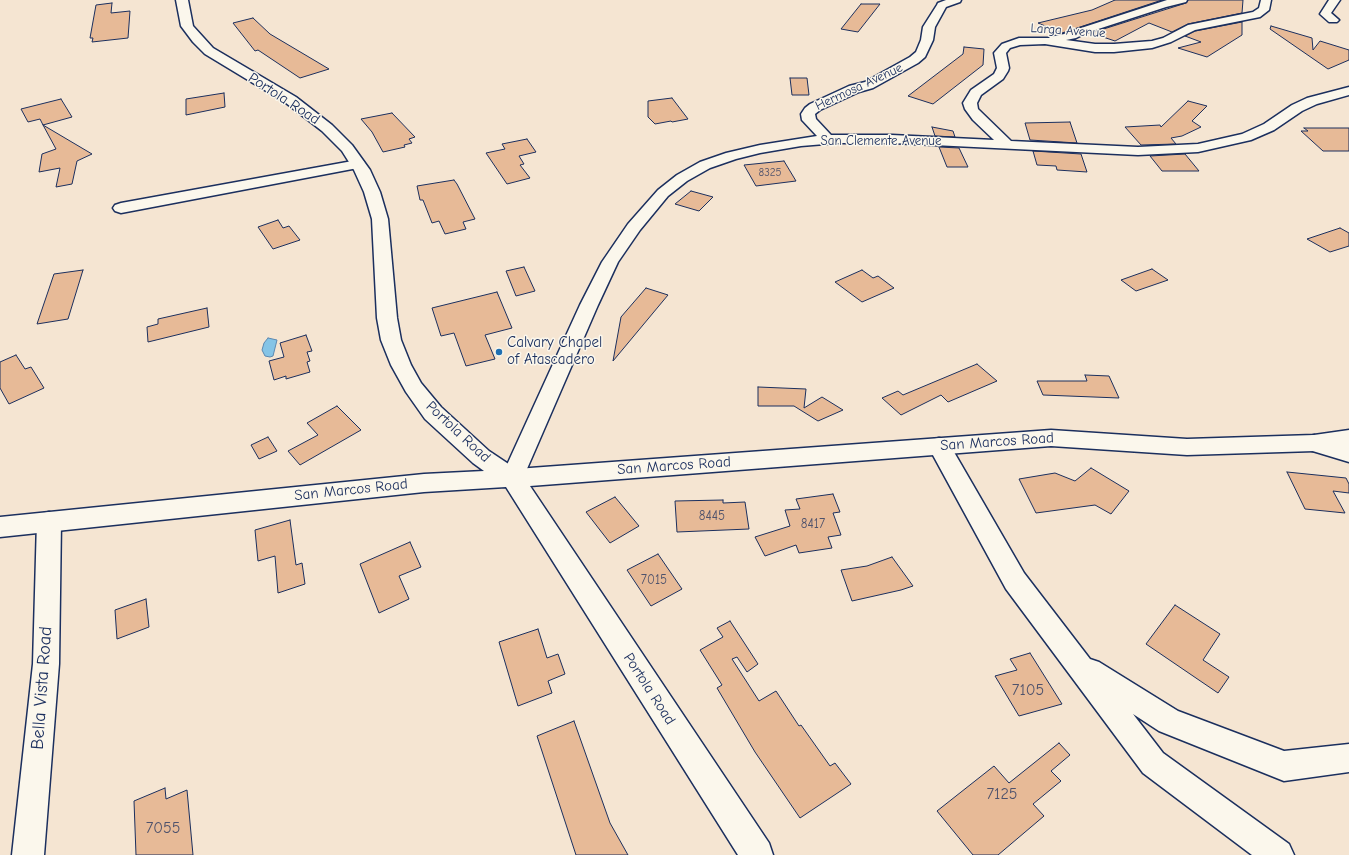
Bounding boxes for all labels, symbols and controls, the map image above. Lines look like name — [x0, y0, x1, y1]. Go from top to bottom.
street label: Larga Avenue — [1030, 21, 1106, 41]
street label: Hermosa Avenue — [813, 60, 905, 114]
street label: Portola Road — [245, 69, 323, 129]
street label: San Clemente Avenue — [821, 133, 941, 149]
house number: 8325 — [759, 166, 781, 180]
place label: Calvary Chapel of Atascadero — [507, 334, 602, 369]
marker: Calvary Chapel of Atascadero — [494, 347, 504, 357]
street label: Portola Road — [422, 398, 494, 466]
street label: San Marcos Road — [940, 429, 1054, 455]
street label: San Marcos Road — [617, 453, 731, 479]
street label: San Marcos Road — [293, 475, 409, 505]
house number: 8445 — [699, 508, 725, 524]
house number: 8417 — [801, 516, 825, 532]
house number: 7015 — [641, 572, 667, 588]
street label: Bella Vista Road — [27, 626, 57, 750]
street label: Portola Road — [619, 650, 679, 728]
house number: 7105 — [1012, 680, 1044, 700]
house number: 7125 — [987, 784, 1017, 804]
house number: 7055 — [146, 818, 180, 838]

